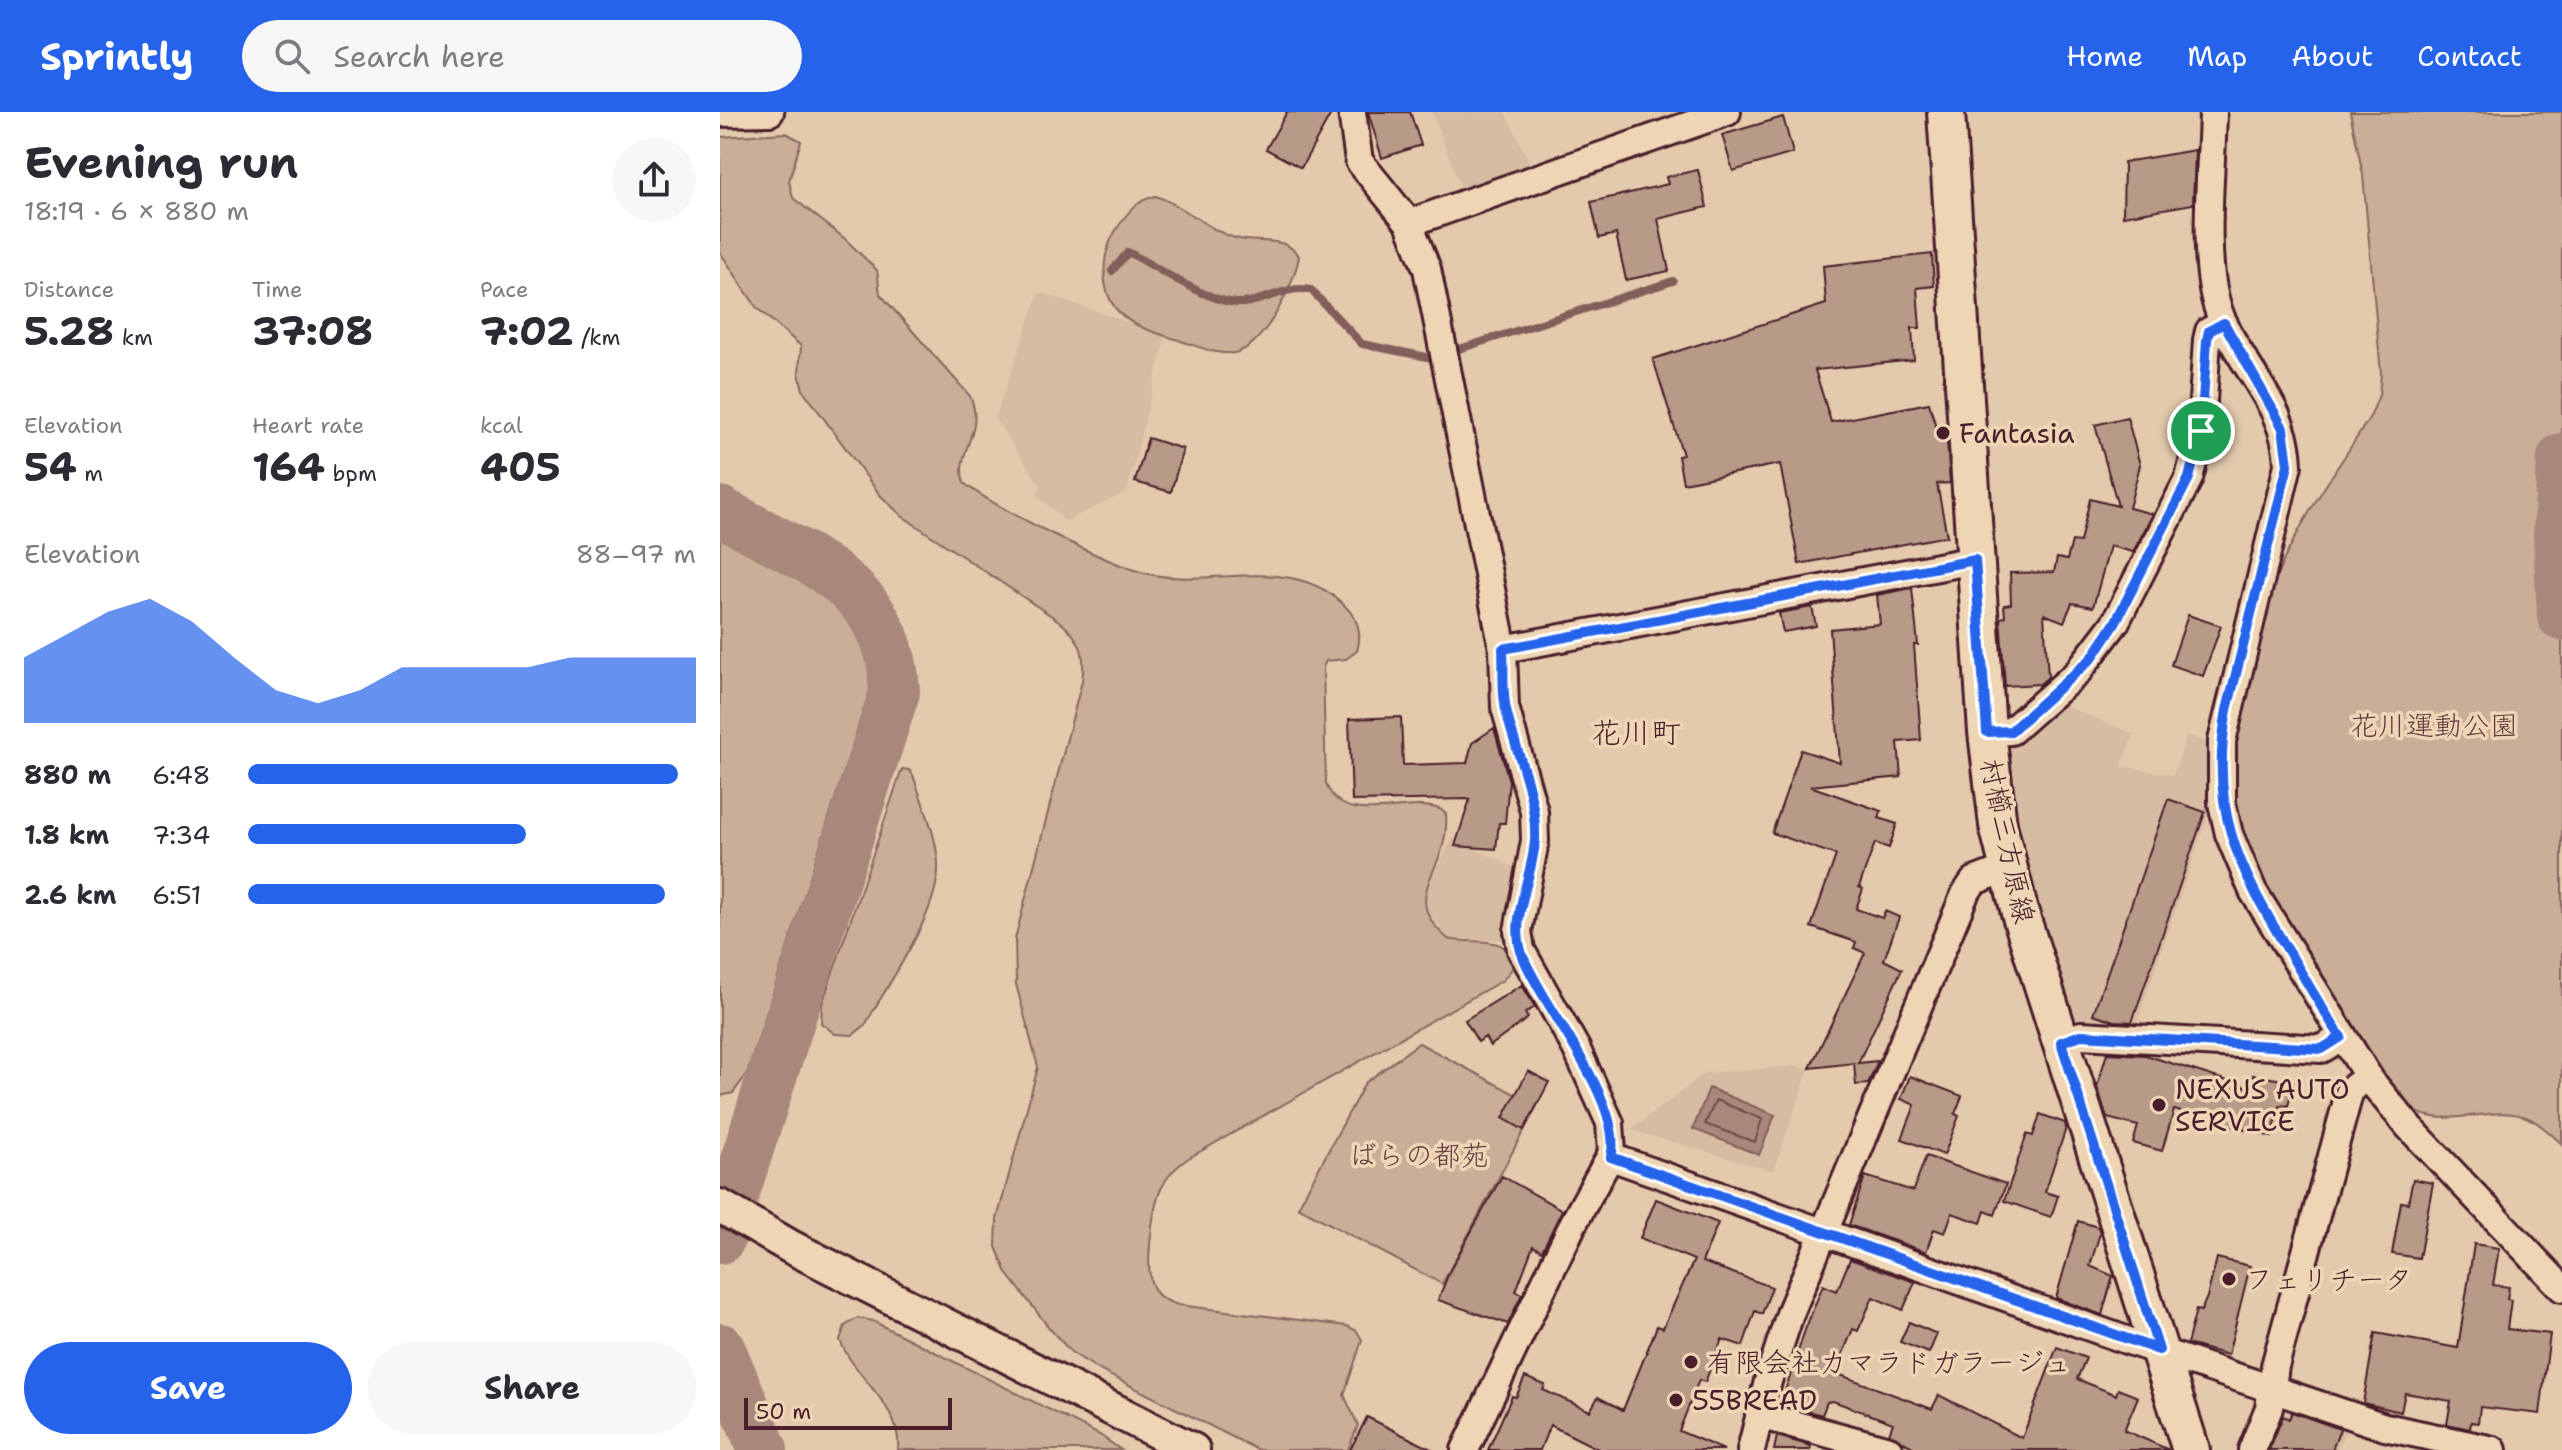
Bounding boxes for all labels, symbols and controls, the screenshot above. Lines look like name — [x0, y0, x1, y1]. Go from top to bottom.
search box — [242, 20, 802, 92]
text: Sprintly — [40, 31, 194, 82]
icon: search — [270, 34, 314, 78]
text: Search here — [334, 36, 505, 77]
text: Home — [2066, 37, 2143, 75]
text: Map — [2187, 37, 2247, 75]
text: About — [2291, 37, 2373, 75]
text: Contact — [2417, 37, 2522, 75]
text: Evening run — [24, 133, 298, 192]
button: share — [612, 138, 696, 222]
text: 18:19 · 6 × 880 m — [24, 193, 249, 228]
text: Distance — [24, 275, 114, 304]
text: Time — [252, 275, 302, 304]
text: Pace — [480, 275, 528, 304]
text: 5.28 — [24, 304, 114, 358]
text: 37:08 — [252, 304, 373, 358]
text: 7:02 — [480, 304, 574, 358]
text: km — [114, 323, 153, 352]
text: /km — [574, 323, 620, 352]
pin — [2167, 397, 2235, 465]
icon: arrive — [2179, 409, 2223, 453]
text: Elevation — [24, 411, 122, 440]
text: Heart rate — [252, 411, 364, 440]
text: kcal — [480, 411, 523, 440]
place label: Fantasia — [1959, 414, 2075, 452]
marker: Fantasia — [1934, 424, 1952, 442]
text: 54 — [24, 440, 77, 494]
text: 164 — [252, 440, 325, 494]
text: 405 — [480, 440, 561, 494]
text: m — [77, 459, 103, 488]
text: bpm — [325, 459, 377, 488]
text: Elevation — [24, 536, 140, 571]
text: 88–97 m — [576, 536, 696, 571]
park label: 花川運動公園 — [2350, 706, 2518, 744]
district label: 花川町 — [1591, 712, 1681, 753]
street label: 村櫛三方原線 — [1972, 755, 2044, 927]
text: 880 m — [24, 757, 111, 792]
text: 6:48 — [152, 757, 211, 792]
text: 1.8 km — [24, 817, 109, 852]
text: 7:34 — [152, 817, 210, 852]
text: 2.6 km — [24, 877, 117, 912]
text: 6:51 — [152, 877, 202, 912]
place label: NEXUS AUTO SERVICE — [2175, 1070, 2350, 1140]
marker: NEXUS AUTO SERVICE — [2150, 1096, 2168, 1114]
park label: ばらの都苑 — [1349, 1136, 1489, 1174]
place label: フェリチータ — [2245, 1260, 2412, 1298]
marker: フェリチータ — [2220, 1270, 2238, 1288]
button: Save — [24, 1342, 352, 1434]
button: Share — [368, 1342, 696, 1434]
place label: 有限会社カマラドガラージュ — [1707, 1343, 2072, 1381]
marker: 有限会社カマラドガラージュ — [1682, 1353, 1700, 1371]
place label: 55BREAD — [1692, 1381, 1817, 1419]
marker: 55BREAD — [1667, 1391, 1685, 1409]
scale bar — [744, 1394, 952, 1430]
text: 50 m — [756, 1397, 811, 1426]

